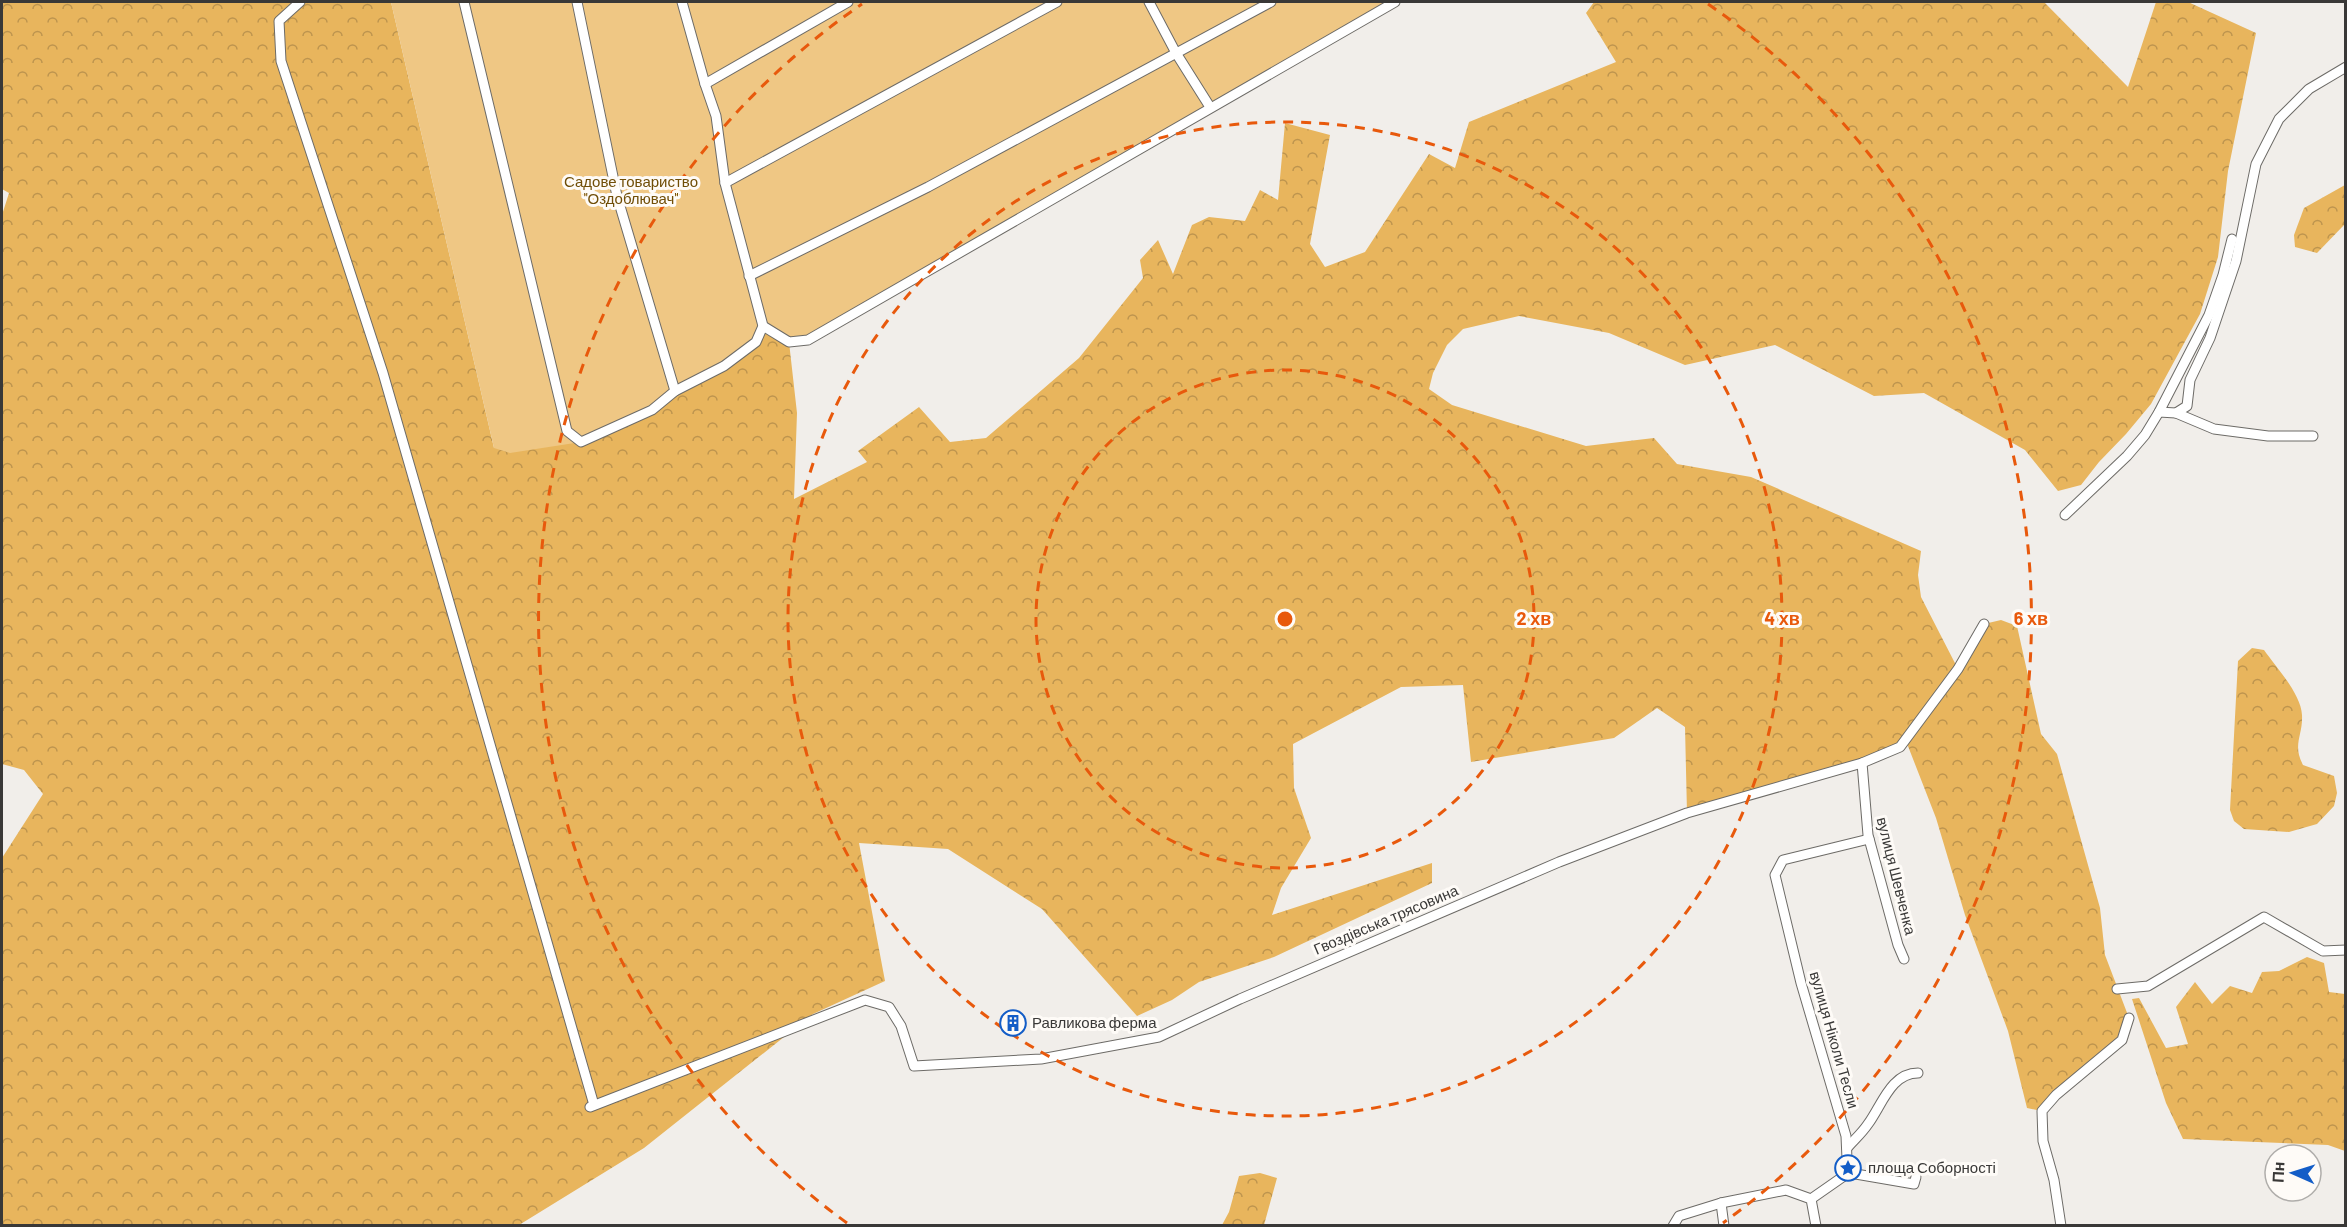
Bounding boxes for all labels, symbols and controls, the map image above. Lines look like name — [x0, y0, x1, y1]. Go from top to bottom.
park label: Садове товариство "Оздоблювач" — [564, 172, 698, 207]
text: 2 хв — [1517, 607, 1551, 629]
text: 4 хв — [1764, 607, 1800, 629]
text: 6 хв — [2014, 607, 2048, 629]
centre of rings — [1275, 609, 1295, 629]
street label: вулиця Шевченка — [1874, 815, 1920, 937]
street label: Гвоздівська трясовина — [1311, 880, 1461, 958]
street label: вулиця Ніколи Тесли — [1807, 969, 1863, 1110]
building icon: Равликова ферма — [998, 1008, 1028, 1038]
place label: Равликова ферма — [1032, 1013, 1157, 1031]
north arrow — [2263, 1143, 2323, 1203]
place icon: площа Соборності — [1833, 1153, 1863, 1183]
place label: площа Соборності — [1868, 1158, 1996, 1176]
text: Пн — [2267, 1161, 2288, 1183]

